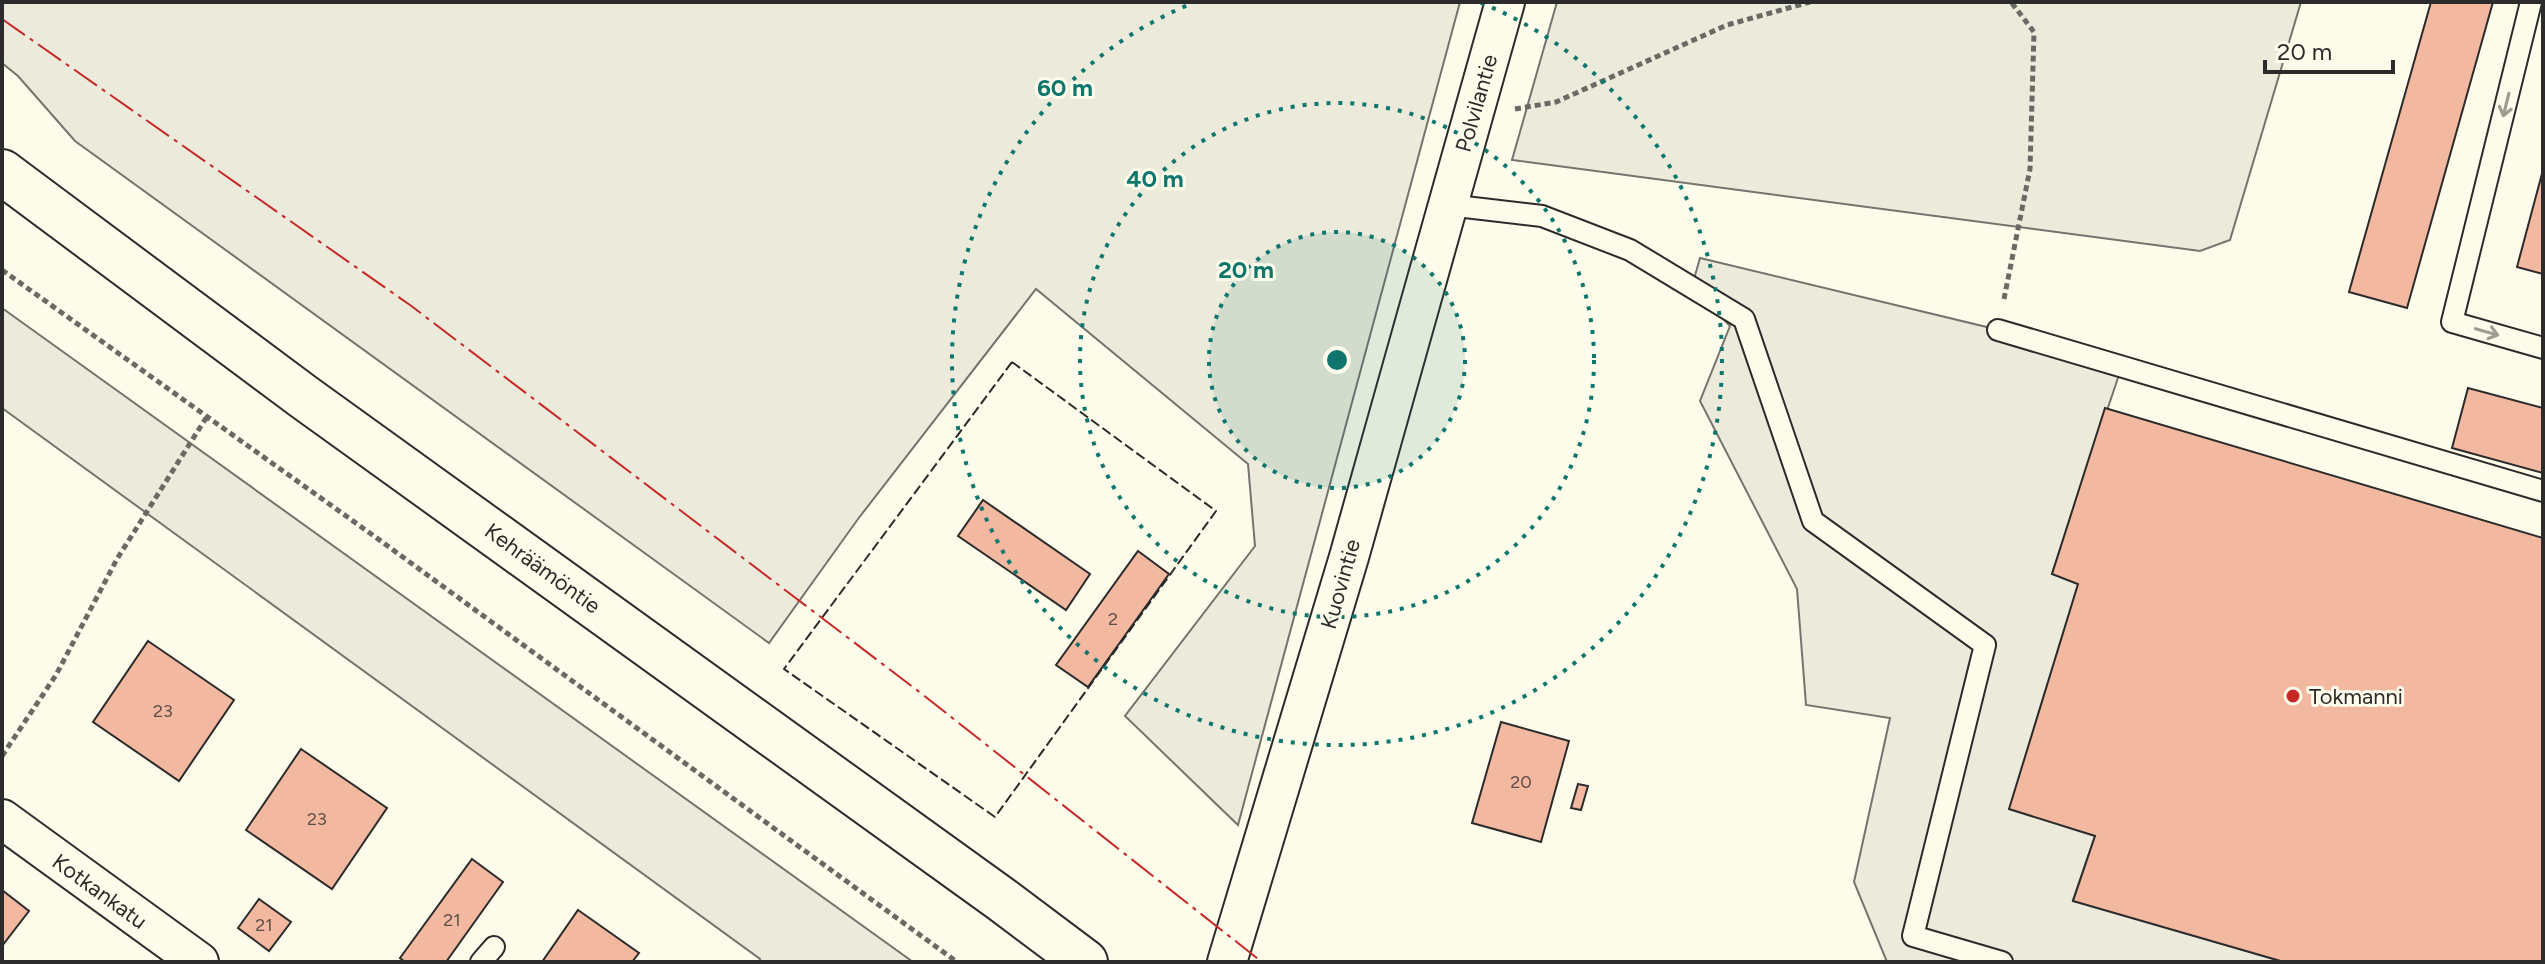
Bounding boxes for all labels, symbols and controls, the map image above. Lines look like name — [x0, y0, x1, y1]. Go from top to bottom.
scale bar — [2265, 24, 2393, 74]
text: 20 m — [2277, 37, 2332, 66]
street label: Polvilantie — [1450, 51, 1503, 155]
text: 60 m — [1037, 73, 1093, 102]
one-way arrow — [2497, 92, 2512, 117]
text: 40 m — [1126, 164, 1184, 193]
text: 20 m — [1218, 255, 1274, 284]
one-way arrow — [2474, 325, 2500, 340]
centre of rings — [1323, 346, 1351, 374]
street label: Kehräämöntie — [480, 517, 606, 619]
street label: Kuovintie — [1315, 536, 1366, 632]
house number: 2 — [1108, 608, 1118, 630]
place label: Tokmanni — [2309, 683, 2403, 710]
marker: Tokmanni — [2284, 687, 2302, 705]
house number: 23 — [153, 700, 173, 722]
house number: 20 — [1510, 771, 1532, 793]
house number: 23 — [307, 808, 327, 830]
street label: Kotkankatu — [47, 848, 152, 935]
house number: 21 — [443, 909, 461, 931]
house number: 21 — [255, 914, 273, 936]

